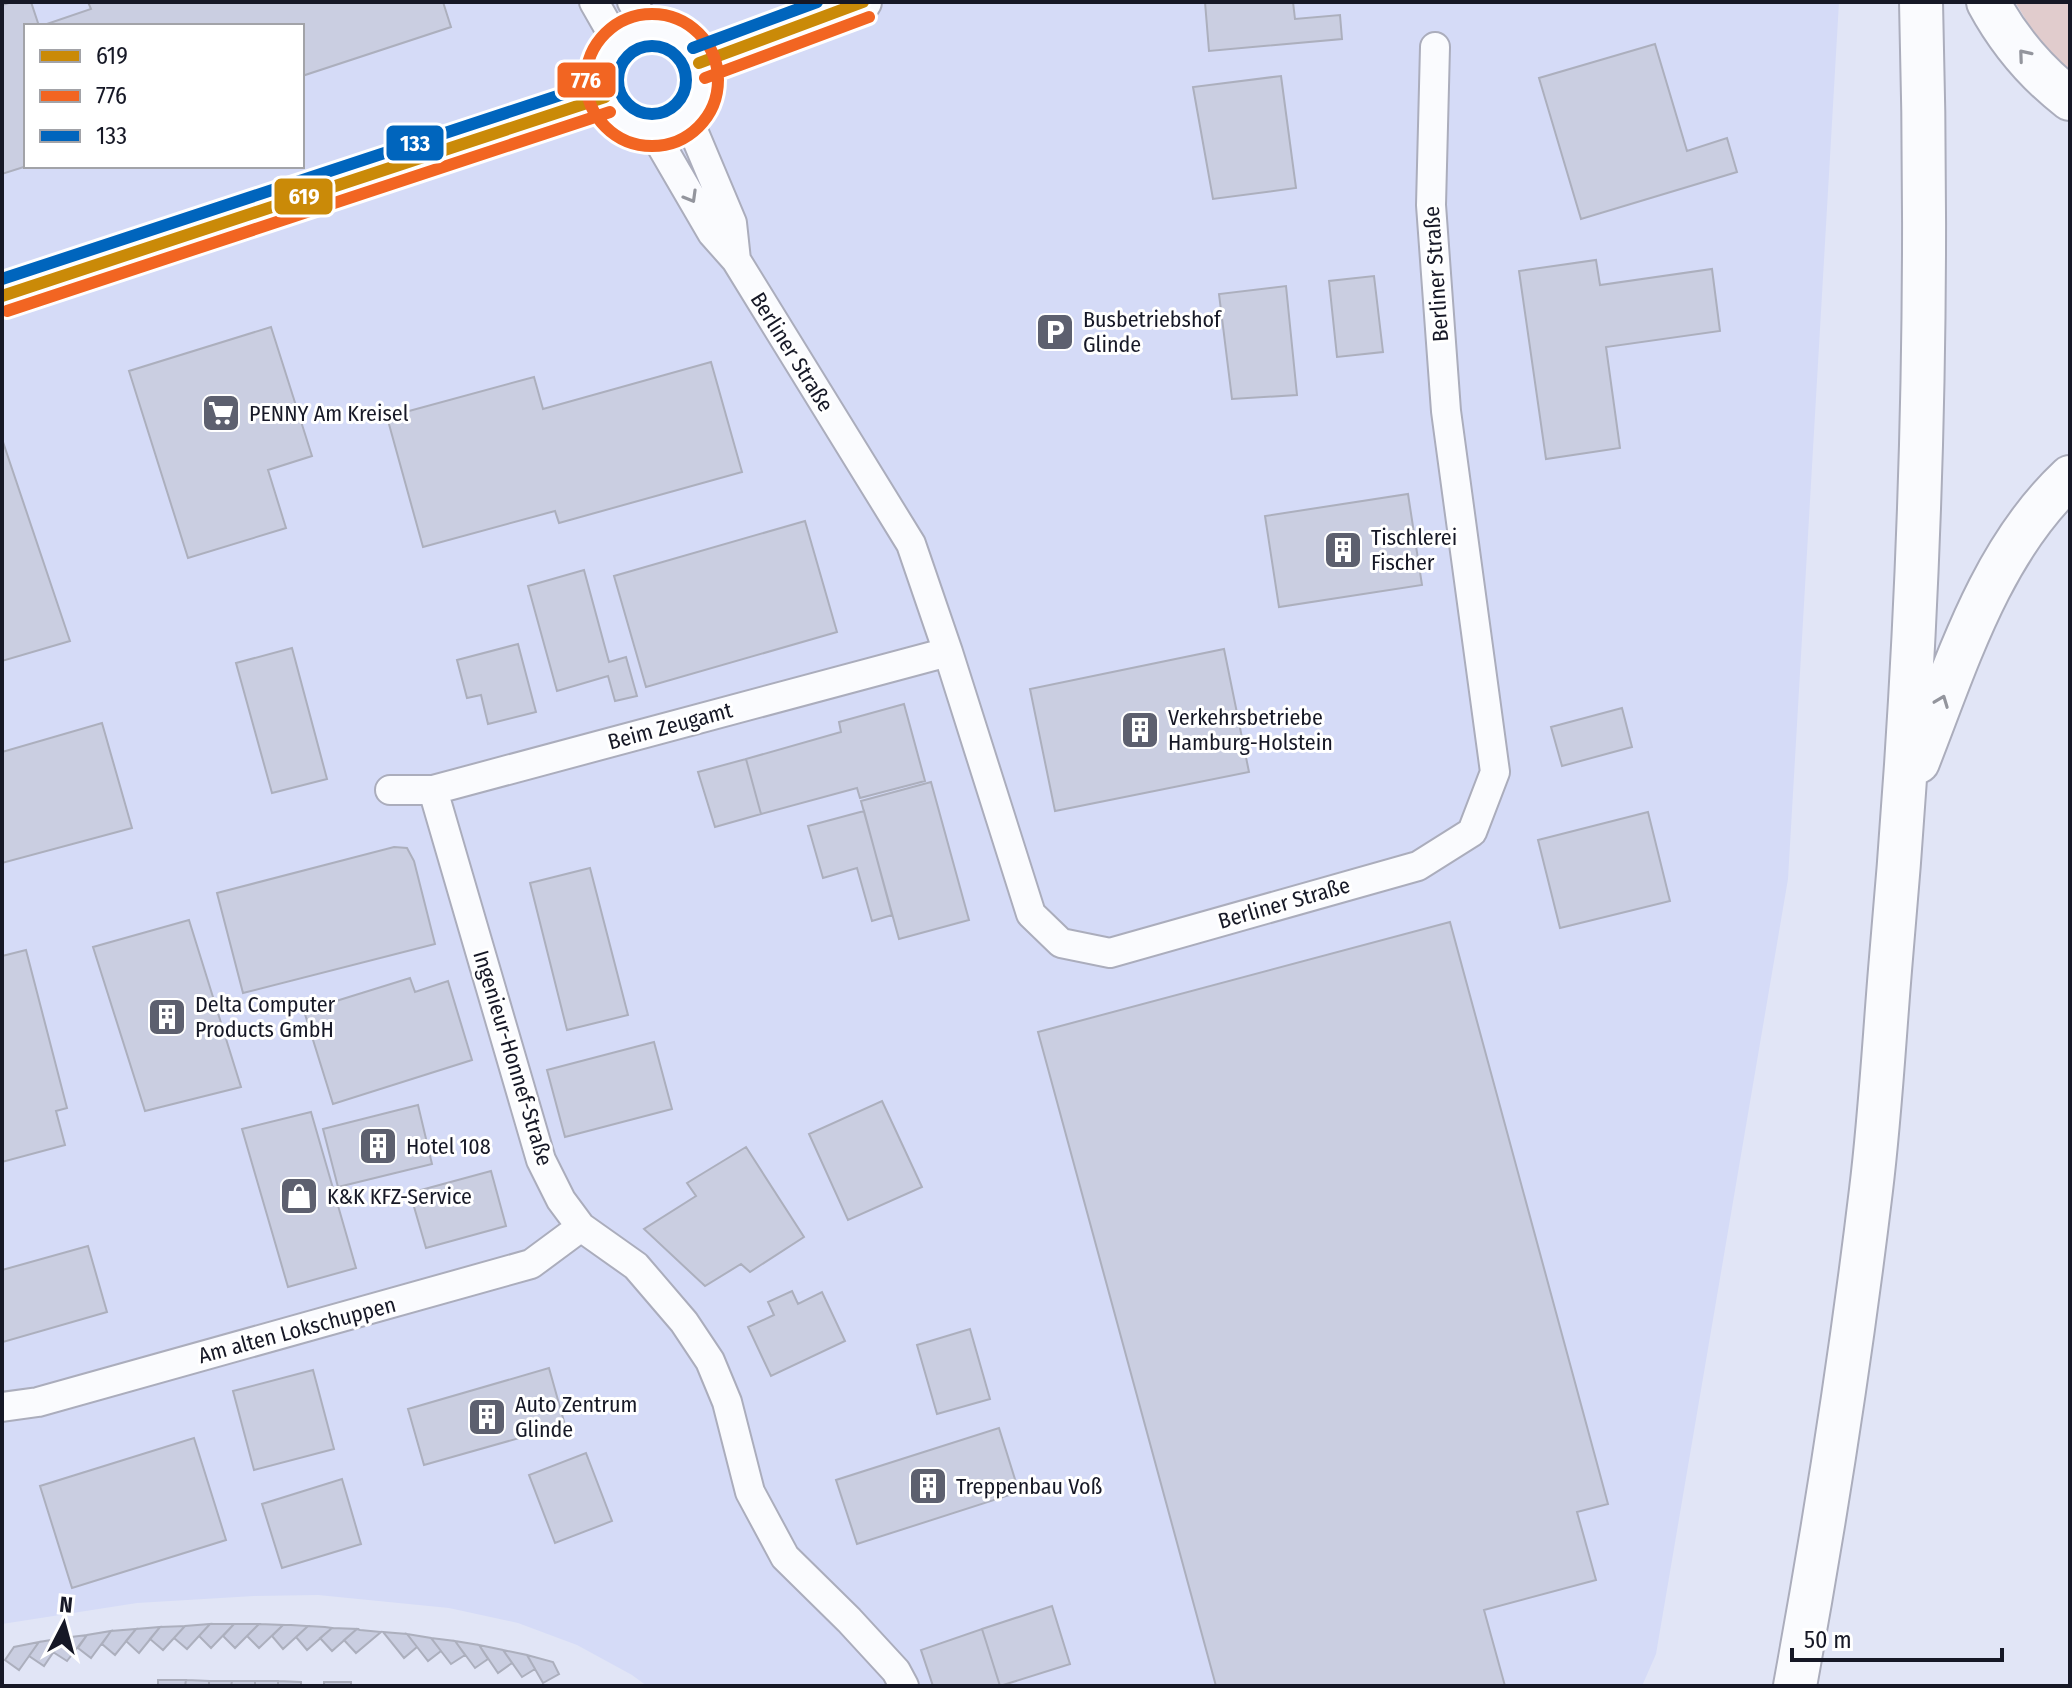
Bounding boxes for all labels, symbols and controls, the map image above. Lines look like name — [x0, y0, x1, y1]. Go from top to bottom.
legend — [24, 24, 304, 168]
text: 619 — [96, 42, 128, 70]
one-way arrow — [2019, 50, 2033, 65]
line badge: 776 — [556, 61, 617, 99]
text: 776 — [571, 67, 601, 94]
text: 776 — [96, 82, 127, 110]
text: 133 — [96, 122, 127, 150]
line badge: 133 — [385, 124, 445, 162]
text: 133 — [400, 130, 430, 157]
line badge: 619 — [273, 177, 334, 216]
text: 619 — [288, 183, 320, 210]
one-way arrow — [681, 188, 697, 203]
street label: Berliner Straße — [1418, 205, 1454, 343]
street label: Berliner Straße — [745, 287, 839, 417]
place label: Busbetriebshof Glinde — [1083, 306, 1222, 358]
parking icon: Busbetriebshof Glinde — [1034, 311, 1076, 353]
supermarket icon: PENNY Am Kreisel — [200, 392, 242, 434]
place label: PENNY Am Kreisel — [249, 400, 409, 427]
place label: Tischlerei Fischer — [1371, 524, 1457, 576]
building icon: Tischlerei Fischer — [1322, 529, 1364, 571]
one-way arrow — [1932, 695, 1949, 709]
street label: Beim Zeugamt — [605, 696, 736, 756]
place label: Verkehrsbetriebe Hamburg-Holstein — [1168, 704, 1333, 756]
building icon: Verkehrsbetriebe Hamburg-Holstein — [1119, 709, 1161, 751]
street label: Berliner Straße — [1215, 871, 1353, 935]
street label: Ingenieur-Honnef-Straße — [467, 947, 559, 1169]
place label: Delta Computer Products GmbH — [195, 991, 336, 1043]
building icon: Delta Computer Products GmbH — [146, 996, 188, 1038]
building icon: Hotel 108 — [357, 1125, 399, 1167]
place label: Hotel 108 — [406, 1133, 491, 1160]
shop icon: K&K KFZ-Service — [278, 1175, 320, 1217]
place label: K&K KFZ-Service — [327, 1183, 472, 1210]
street label: Am alten Lokschuppen — [195, 1291, 399, 1369]
place label: Auto Zentrum Glinde — [515, 1391, 637, 1443]
building icon: Auto Zentrum Glinde — [466, 1396, 508, 1438]
building icon: Treppenbau Voß — [907, 1465, 949, 1507]
place label: Treppenbau Voß — [956, 1473, 1103, 1500]
north arrow — [24, 1584, 104, 1664]
text: N — [58, 1590, 74, 1619]
scale bar — [1792, 1612, 2002, 1662]
text: 50 m — [1804, 1626, 1852, 1654]

